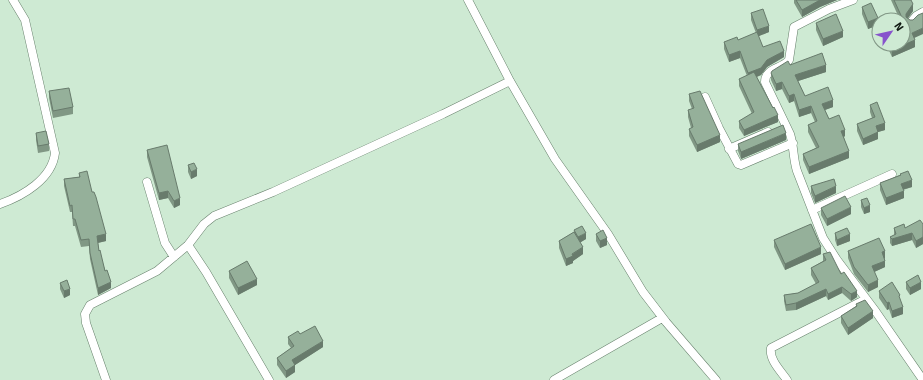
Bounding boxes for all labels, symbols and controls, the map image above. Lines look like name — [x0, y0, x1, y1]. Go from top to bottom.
north arrow — [871, 12, 911, 52]
text: N — [891, 20, 906, 33]

